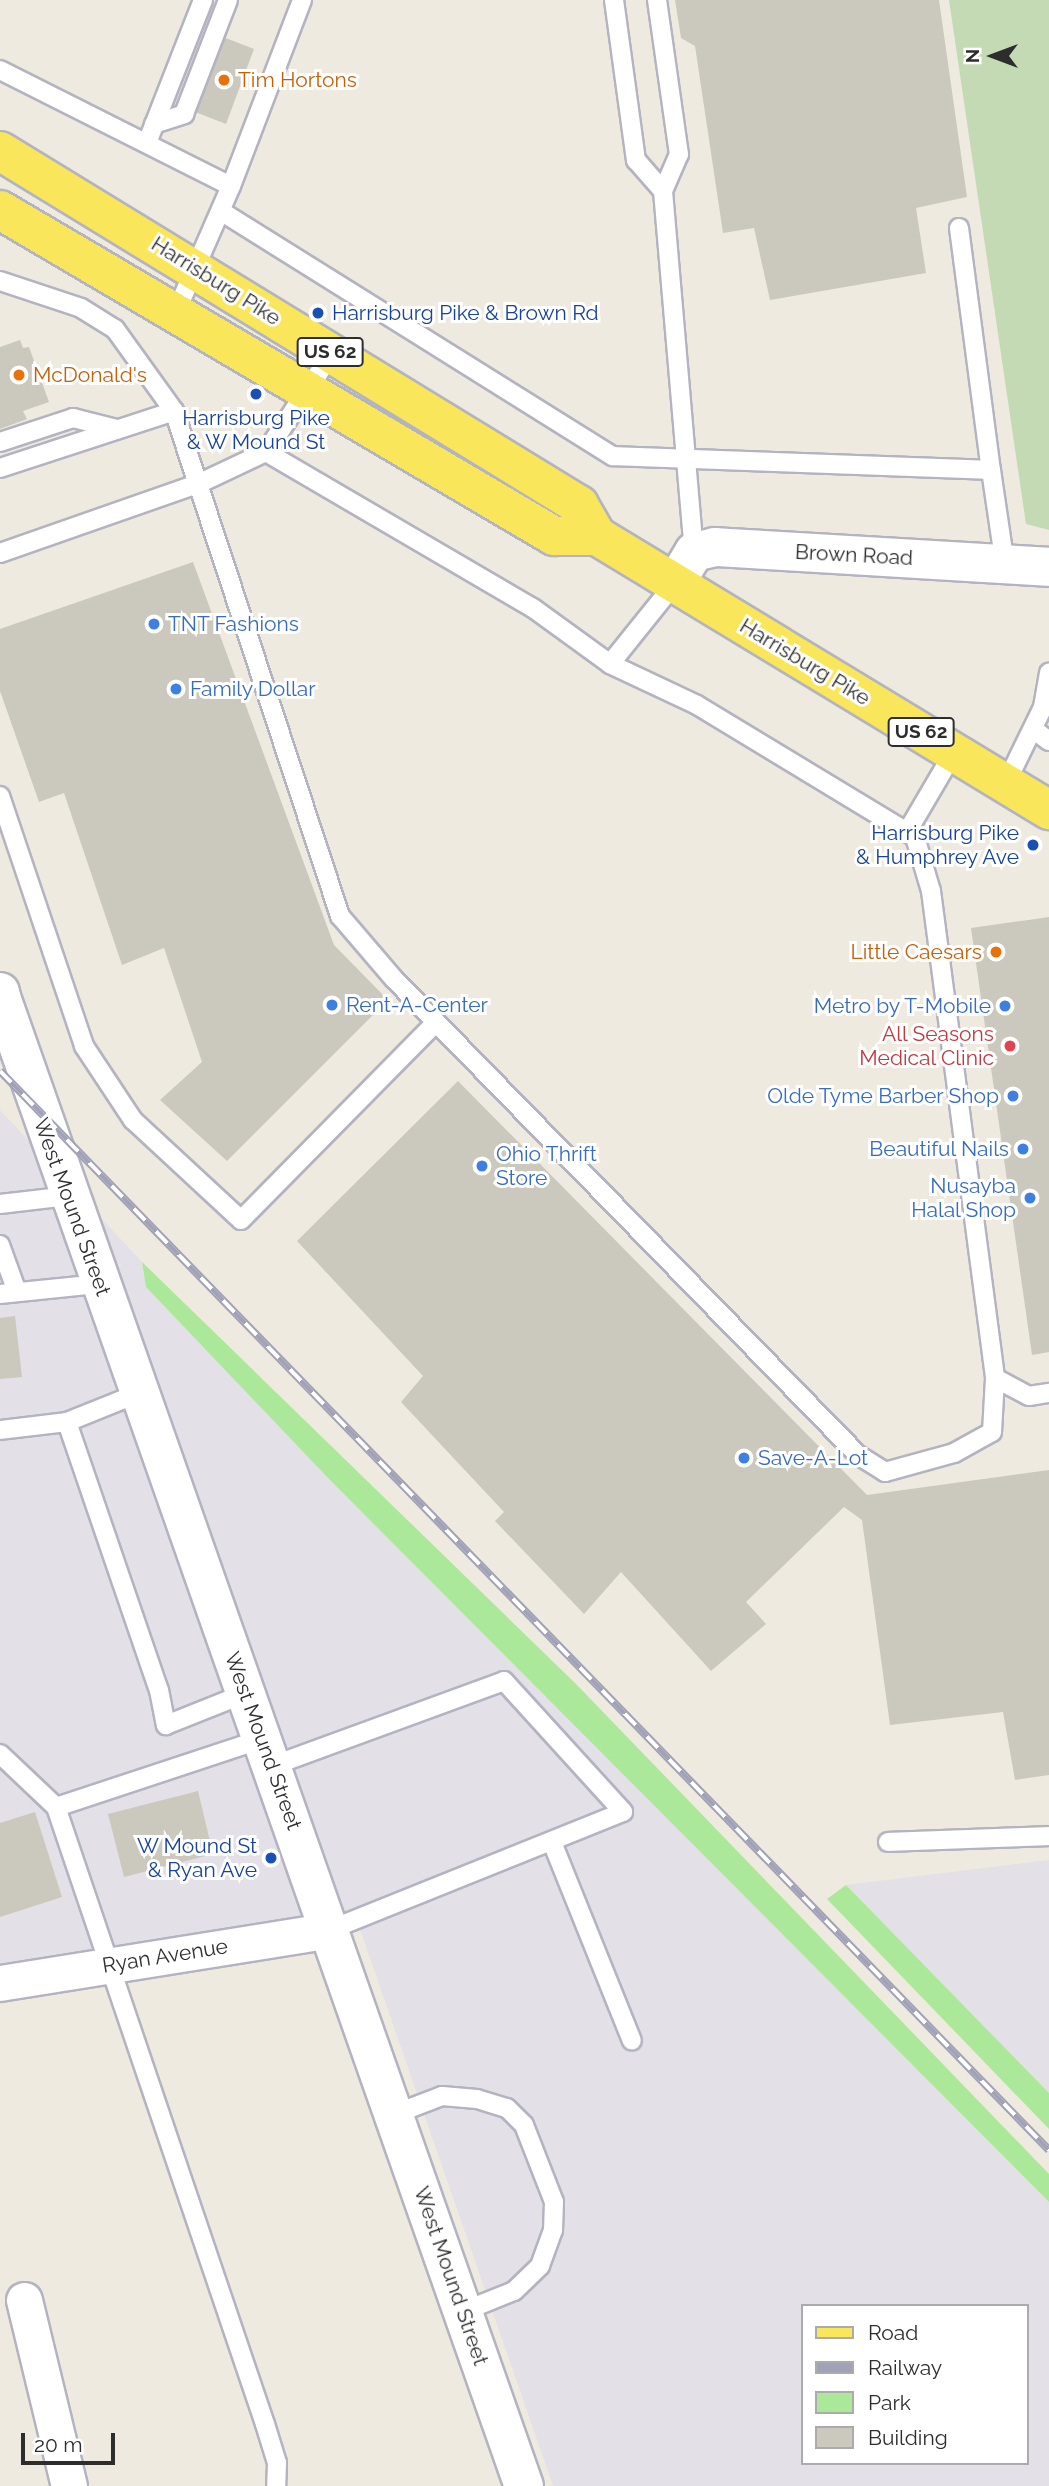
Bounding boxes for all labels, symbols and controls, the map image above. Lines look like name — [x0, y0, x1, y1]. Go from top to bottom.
north arrow — [958, 21, 1028, 91]
text: N — [961, 49, 983, 63]
place label: Tim Hortons — [238, 67, 357, 93]
marker: Tim Hortons — [216, 72, 232, 88]
street label: Harrisburg Pike — [147, 231, 285, 331]
place label: Harrisburg Pike & Brown Rd — [332, 300, 599, 326]
marker: Harrisburg Pike & Brown Rd — [310, 305, 326, 321]
road number: US 62 — [295, 336, 365, 368]
place label: McDonald's — [33, 362, 147, 388]
marker: McDonald's — [11, 367, 27, 383]
marker: Harrisburg Pike & W Mound St — [248, 386, 264, 402]
place label: Harrisburg Pike & W Mound St — [182, 405, 330, 455]
street label: Brown Road — [794, 539, 914, 571]
place label: TNT Fashions — [168, 611, 299, 637]
street label: Harrisburg Pike — [735, 613, 875, 711]
marker: TNT Fashions — [146, 616, 162, 632]
place label: Family Dollar — [190, 676, 316, 702]
marker: Family Dollar — [168, 681, 184, 697]
road number: US 62 — [886, 716, 956, 748]
place label: Harrisburg Pike & Humphrey Ave — [855, 820, 1019, 870]
marker: Harrisburg Pike & Humphrey Ave — [1025, 837, 1041, 853]
place label: Little Caesars — [850, 939, 982, 965]
marker: Little Caesars — [988, 944, 1004, 960]
place label: Rent-A-Center — [346, 992, 488, 1018]
place label: Metro by T-Mobile — [813, 993, 991, 1019]
marker: Rent-A-Center — [324, 997, 340, 1013]
marker: Metro by T-Mobile — [997, 998, 1013, 1014]
place label: All Seasons Medical Clinic — [859, 1021, 994, 1071]
marker: All Seasons Medical Clinic — [1000, 1036, 1020, 1056]
place label: Olde Tyme Barber Shop — [766, 1083, 999, 1109]
marker: Olde Tyme Barber Shop — [1005, 1088, 1021, 1104]
street label: West Mound Street — [28, 1115, 116, 1299]
place label: Beautiful Nails — [869, 1136, 1009, 1162]
place label: Ohio Thrift Store — [496, 1141, 597, 1191]
marker: Beautiful Nails — [1015, 1141, 1031, 1157]
marker: Ohio Thrift Store — [474, 1158, 490, 1174]
place label: Nusayba Halal Shop — [910, 1173, 1016, 1223]
marker: Nusayba Halal Shop — [1022, 1190, 1038, 1206]
place label: Save-A-Lot — [758, 1445, 868, 1471]
marker: Save-A-Lot — [736, 1450, 752, 1466]
street label: West Mound Street — [219, 1649, 307, 1833]
place label: W Mound St & Ryan Ave — [136, 1833, 257, 1883]
marker: W Mound St & Ryan Ave — [263, 1850, 279, 1866]
street label: Ryan Avenue — [100, 1934, 230, 1978]
street label: West Mound Street — [409, 2183, 493, 2369]
legend — [800, 2304, 1028, 2465]
text: Road — [868, 2320, 918, 2345]
text: Railway — [868, 2355, 942, 2380]
text: Park — [868, 2390, 911, 2415]
scale bar — [24, 2420, 119, 2464]
text: Building — [868, 2425, 948, 2450]
text: 20 m — [34, 2432, 82, 2457]

